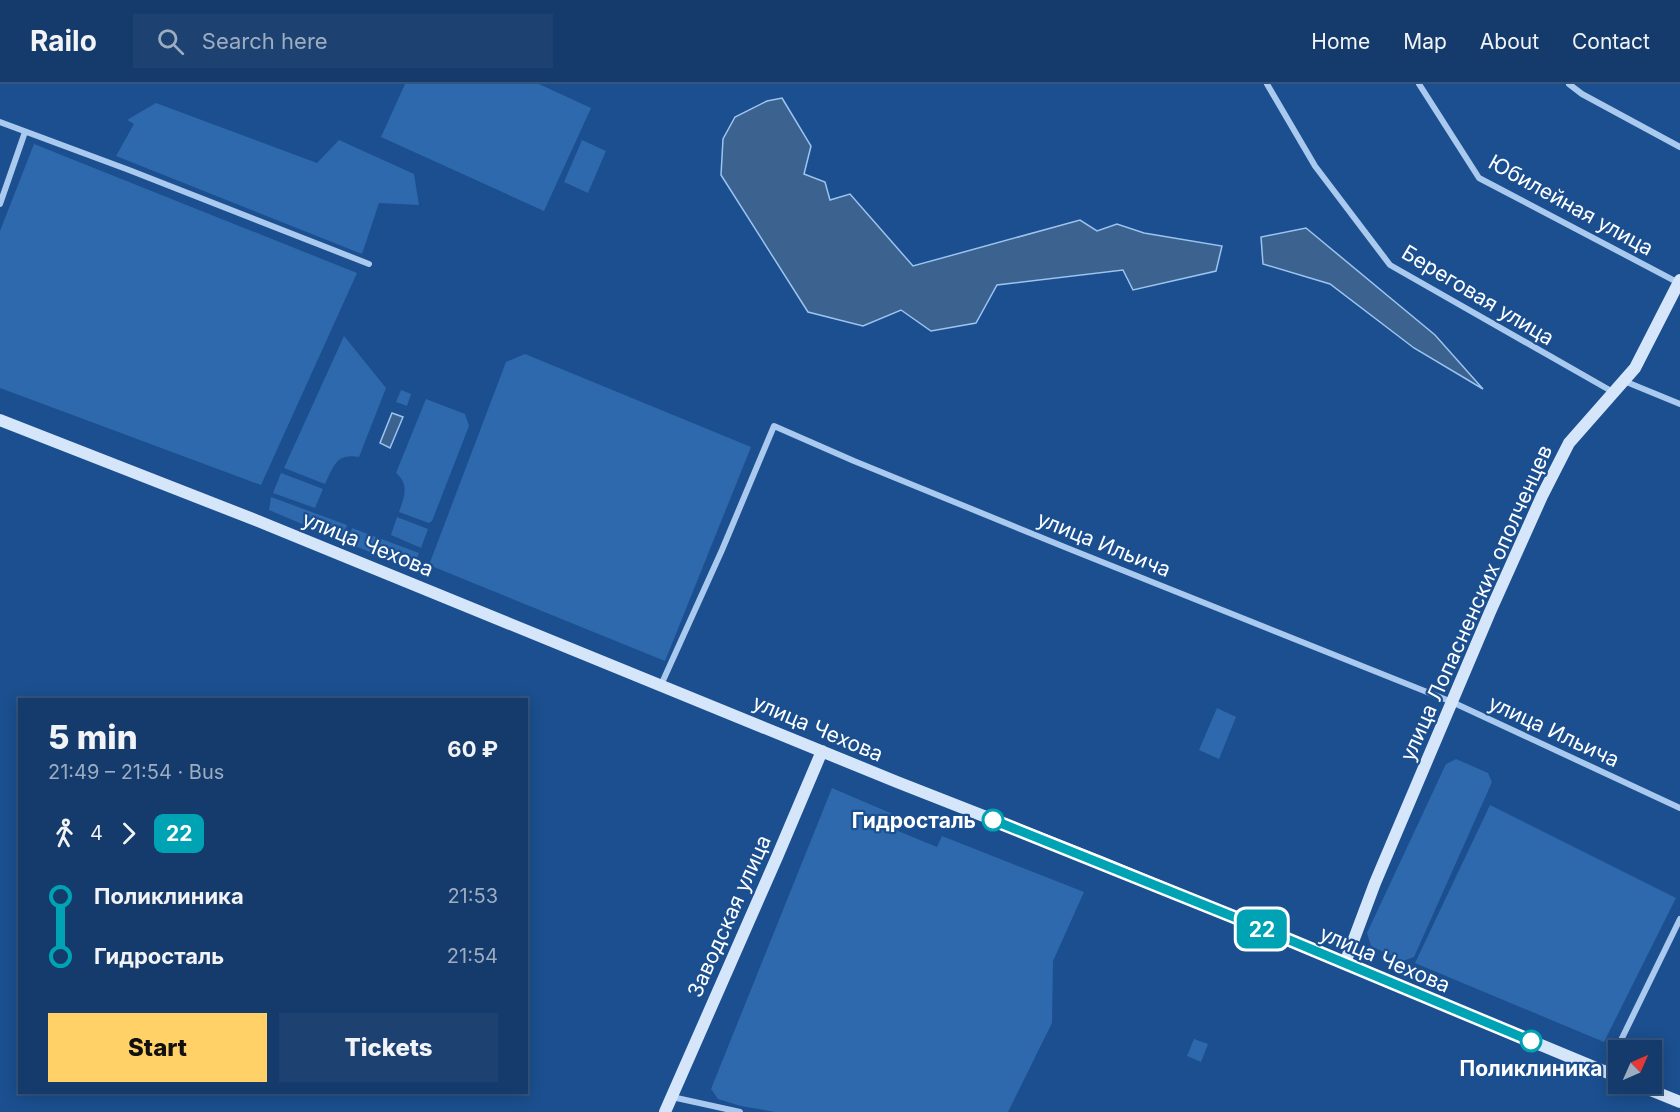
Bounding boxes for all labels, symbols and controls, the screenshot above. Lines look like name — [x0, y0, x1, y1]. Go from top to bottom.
search box — [133, 14, 553, 68]
text: Railo — [30, 24, 97, 58]
icon: search — [154, 25, 187, 58]
text: Search here — [202, 28, 328, 54]
text: Home — [1311, 29, 1370, 54]
text: Map — [1403, 29, 1447, 54]
text: About — [1480, 29, 1539, 54]
text: Contact — [1572, 29, 1650, 54]
street label: Юбилейная улица — [1484, 149, 1658, 261]
street label: Береговая улица — [1397, 240, 1559, 350]
street label: улица Лопасненских ополченцев — [1395, 441, 1557, 765]
street label: улица Чехова — [299, 506, 437, 582]
street label: улица Ильича — [1034, 506, 1174, 582]
street label: улица Чехова — [749, 689, 887, 767]
street label: улица Ильича — [1485, 690, 1623, 772]
text: 5 min — [48, 717, 138, 757]
text: 60 ₽ — [447, 736, 498, 762]
text: 21:49 – 21:54 · Bus — [48, 760, 224, 784]
place label: Гидросталь — [852, 808, 976, 833]
marker: Гидросталь — [982, 809, 1004, 831]
icon: walk — [48, 817, 81, 850]
icon: forward — [112, 817, 145, 850]
text: 4 — [90, 821, 103, 845]
text: 22 — [166, 821, 192, 846]
street label: Заводская улица — [682, 831, 776, 1001]
text: Поликлиника — [94, 883, 244, 909]
text: 21:53 — [447, 884, 498, 908]
line badge: 22 — [1235, 910, 1289, 948]
text: 22 — [1249, 917, 1275, 942]
street label: улица Чехова — [1316, 920, 1454, 998]
text: Гидросталь — [94, 943, 224, 969]
text: 21:54 — [447, 944, 498, 968]
button: Start — [48, 1013, 267, 1082]
button: Tickets — [279, 1013, 498, 1082]
marker: Поликлиника — [1520, 1030, 1542, 1052]
north arrow — [1608, 1040, 1662, 1094]
map controls — [1608, 1040, 1662, 1094]
place label: Поликлиника — [1460, 1056, 1602, 1081]

